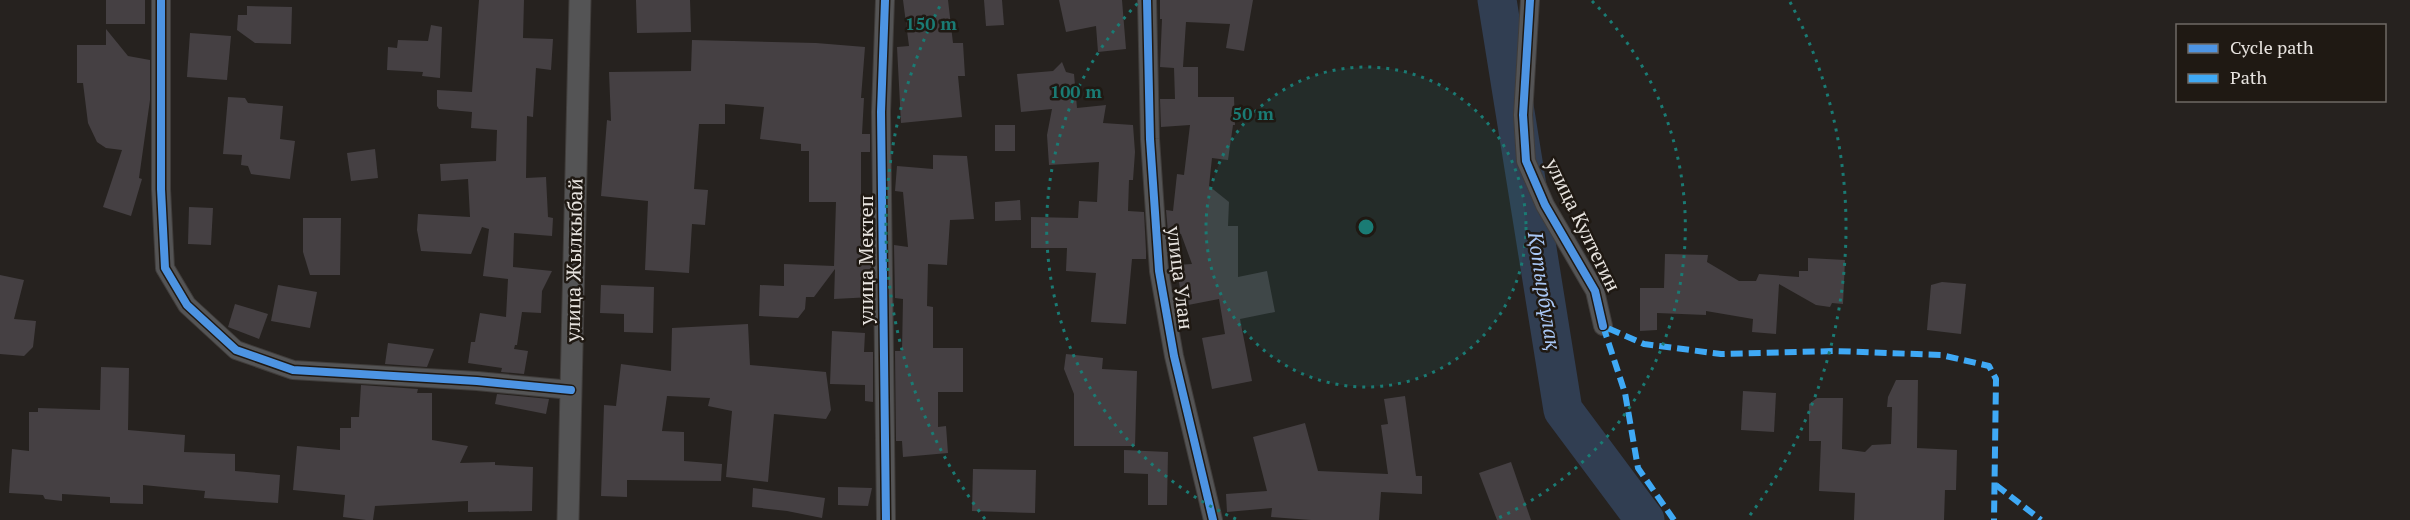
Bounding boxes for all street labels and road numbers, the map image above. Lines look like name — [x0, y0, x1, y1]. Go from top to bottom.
street label: улица Култегин — [1539, 153, 1627, 296]
street label: улица Жылкыбай — [559, 178, 588, 343]
street label: улица Мектеп — [852, 195, 879, 326]
street label: улица Улан — [1161, 224, 1200, 331]

